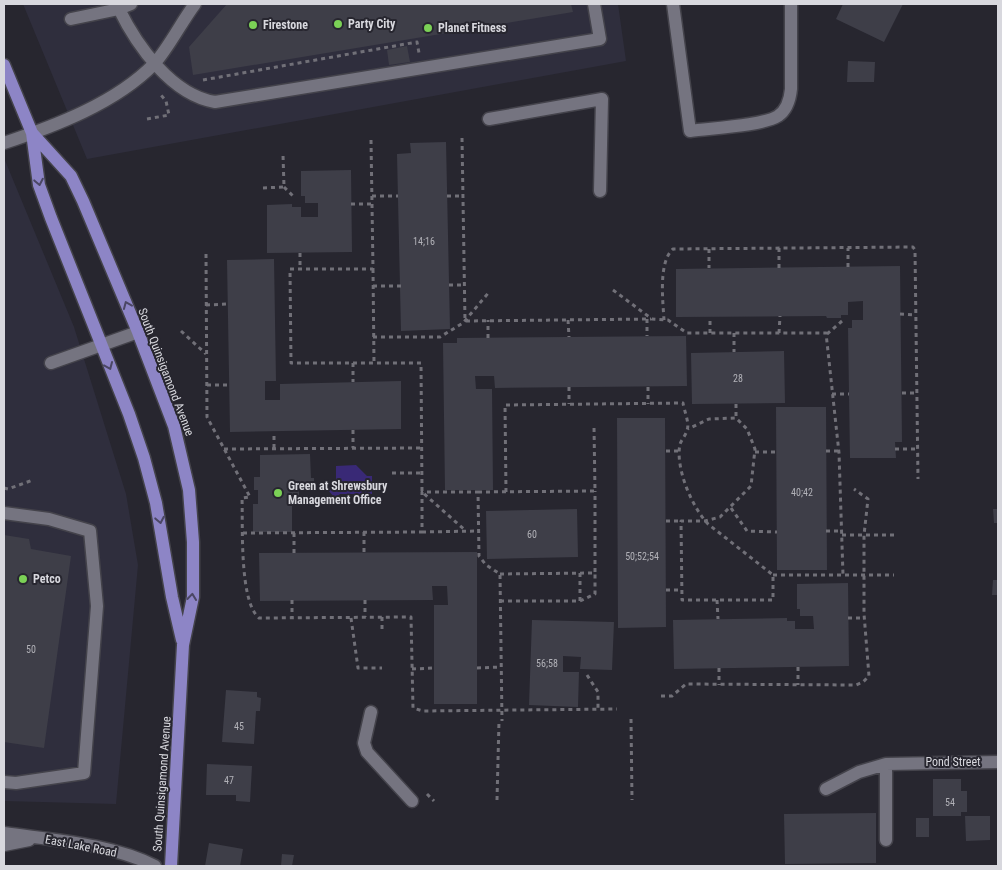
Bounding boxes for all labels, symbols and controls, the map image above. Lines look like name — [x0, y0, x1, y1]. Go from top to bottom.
place label: Party City — [348, 17, 396, 31]
place label: Firestone — [263, 18, 308, 32]
marker: Party City — [332, 18, 344, 30]
marker: Firestone — [247, 19, 259, 31]
place label: Planet Fitness — [438, 21, 507, 35]
marker: Planet Fitness — [422, 22, 434, 34]
one-way arrow — [34, 177, 44, 186]
house number: 14;16 — [413, 236, 435, 247]
one-way arrow — [122, 301, 133, 310]
street label: South Quinsigamond Avenue — [135, 306, 197, 438]
one-way arrow — [103, 361, 114, 370]
house number: 28 — [733, 373, 743, 384]
place label: Green at Shrewsbury Management Office — [288, 479, 388, 507]
marker: Green at Shrewsbury Management Office — [272, 487, 284, 499]
house number: 40;42 — [791, 487, 813, 498]
one-way arrow — [154, 516, 165, 525]
house number: 60 — [527, 529, 537, 540]
house number: 50;52;54 — [625, 551, 659, 562]
place label: Petco — [33, 572, 61, 586]
marker: Petco — [17, 573, 29, 585]
one-way arrow — [186, 592, 197, 600]
house number: 50 — [26, 644, 36, 655]
house number: 56;58 — [536, 658, 558, 669]
street label: South Quinsigamond Avenue — [150, 715, 174, 852]
house number: 45 — [234, 721, 244, 732]
street label: Pond Street — [925, 755, 981, 769]
house number: 47 — [224, 775, 234, 786]
house number: 54 — [945, 797, 955, 808]
street label: East Lake Road — [44, 832, 118, 860]

